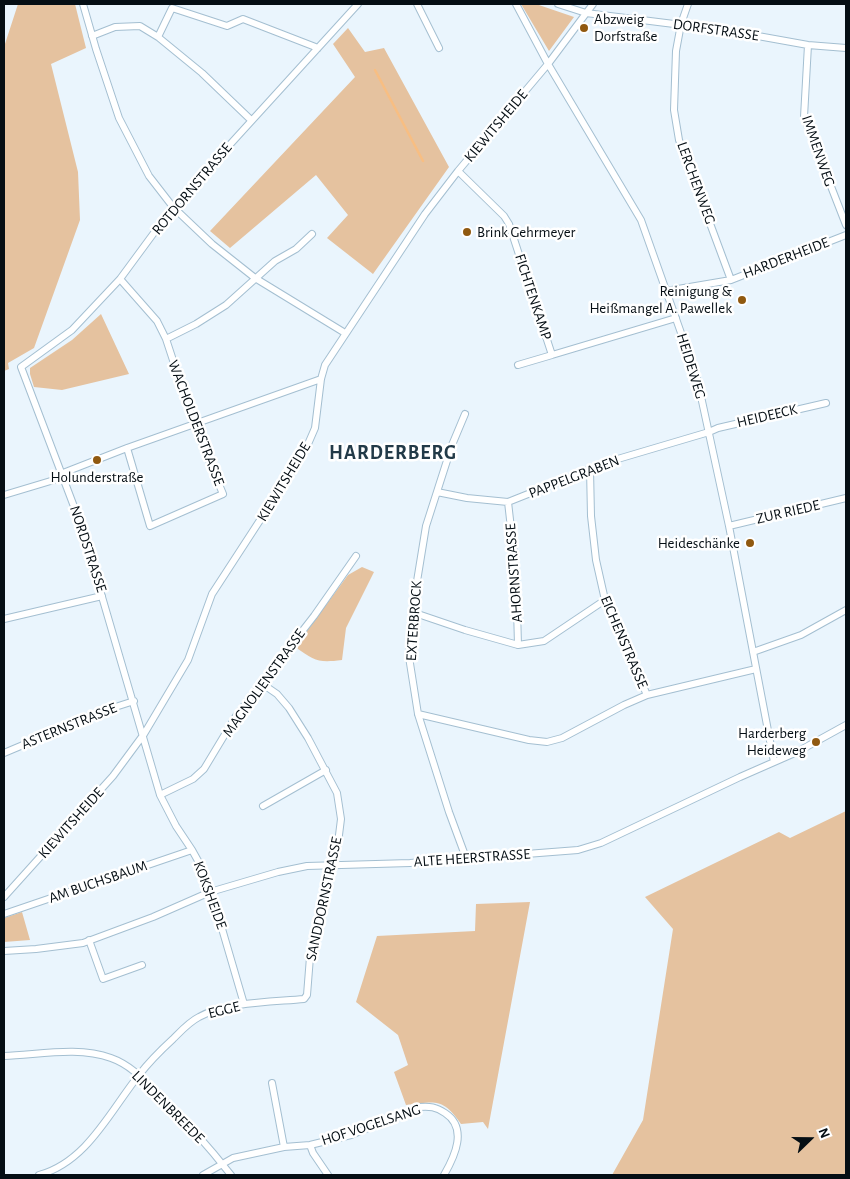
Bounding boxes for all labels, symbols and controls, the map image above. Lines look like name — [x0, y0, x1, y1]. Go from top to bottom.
place label: Abzweig Dorfstraße — [594, 10, 657, 45]
street label: DORFSTRASSE — [672, 15, 760, 45]
marker: Abzweig Dorfstraße — [578, 22, 590, 34]
street label: KIEWITSHEIDE — [460, 86, 532, 166]
street label: IMMENWEG — [797, 113, 839, 189]
street label: ROTDORNSTRASSE — [148, 139, 236, 239]
street label: LERCHENWEG — [673, 139, 719, 227]
place label: Brink Gehrmeyer — [477, 223, 575, 241]
marker: Brink Gehrmeyer — [461, 226, 473, 238]
street label: HARDERHEIDE — [740, 233, 832, 283]
street label: FICHTENKAMP — [511, 252, 555, 342]
place label: Reinigung & Heißmangel A. Pawellek — [589, 282, 732, 317]
marker: Reinigung & Heißmangel A. Pawellek — [736, 294, 748, 306]
street label: HEIDEWEG — [672, 331, 710, 401]
street label: WACHOLDERSTRASSE — [164, 358, 228, 488]
street label: HEIDEECK — [735, 400, 799, 432]
street label: KIEWITSHEIDE — [253, 439, 315, 525]
district label: HARDERBERG — [328, 441, 458, 465]
street label: PAPPELGRABEN — [526, 451, 622, 503]
marker: Holunderstraße — [91, 454, 103, 466]
place label: Holunderstraße — [51, 468, 143, 486]
street label: ZUR RIEDE — [755, 496, 821, 528]
street label: NORDSTRASSE — [66, 503, 110, 595]
street label: AHORNSTRASSE — [502, 523, 526, 623]
place label: Heideschänke — [658, 534, 740, 552]
marker: Heideschänke — [744, 537, 756, 549]
street label: EXTERBROCK — [402, 580, 426, 662]
street label: EICHENSTRASSE — [596, 593, 652, 691]
street label: MAGNOLIENSTRASSE — [219, 625, 309, 741]
street label: ASTERNSTRASSE — [19, 699, 119, 753]
place label: Harderberg Heideweg — [738, 724, 806, 759]
marker: Harderberg Heideweg — [810, 736, 822, 748]
street label: KIEWITSHEIDE — [34, 784, 108, 862]
street label: SANDDORNSTRASSE — [302, 835, 346, 963]
street label: ALTE HEERSTRASSE — [413, 845, 531, 871]
street label: AM BUCHSBAUM — [46, 857, 150, 907]
street label: KOKSHEIDE — [189, 859, 231, 931]
street label: EGGE — [206, 997, 242, 1023]
street label: LINDENBREEDE — [128, 1067, 208, 1147]
street label: HOF VOGELSANG — [319, 1100, 423, 1150]
north arrow — [785, 1114, 835, 1164]
text: N — [816, 1126, 832, 1141]

